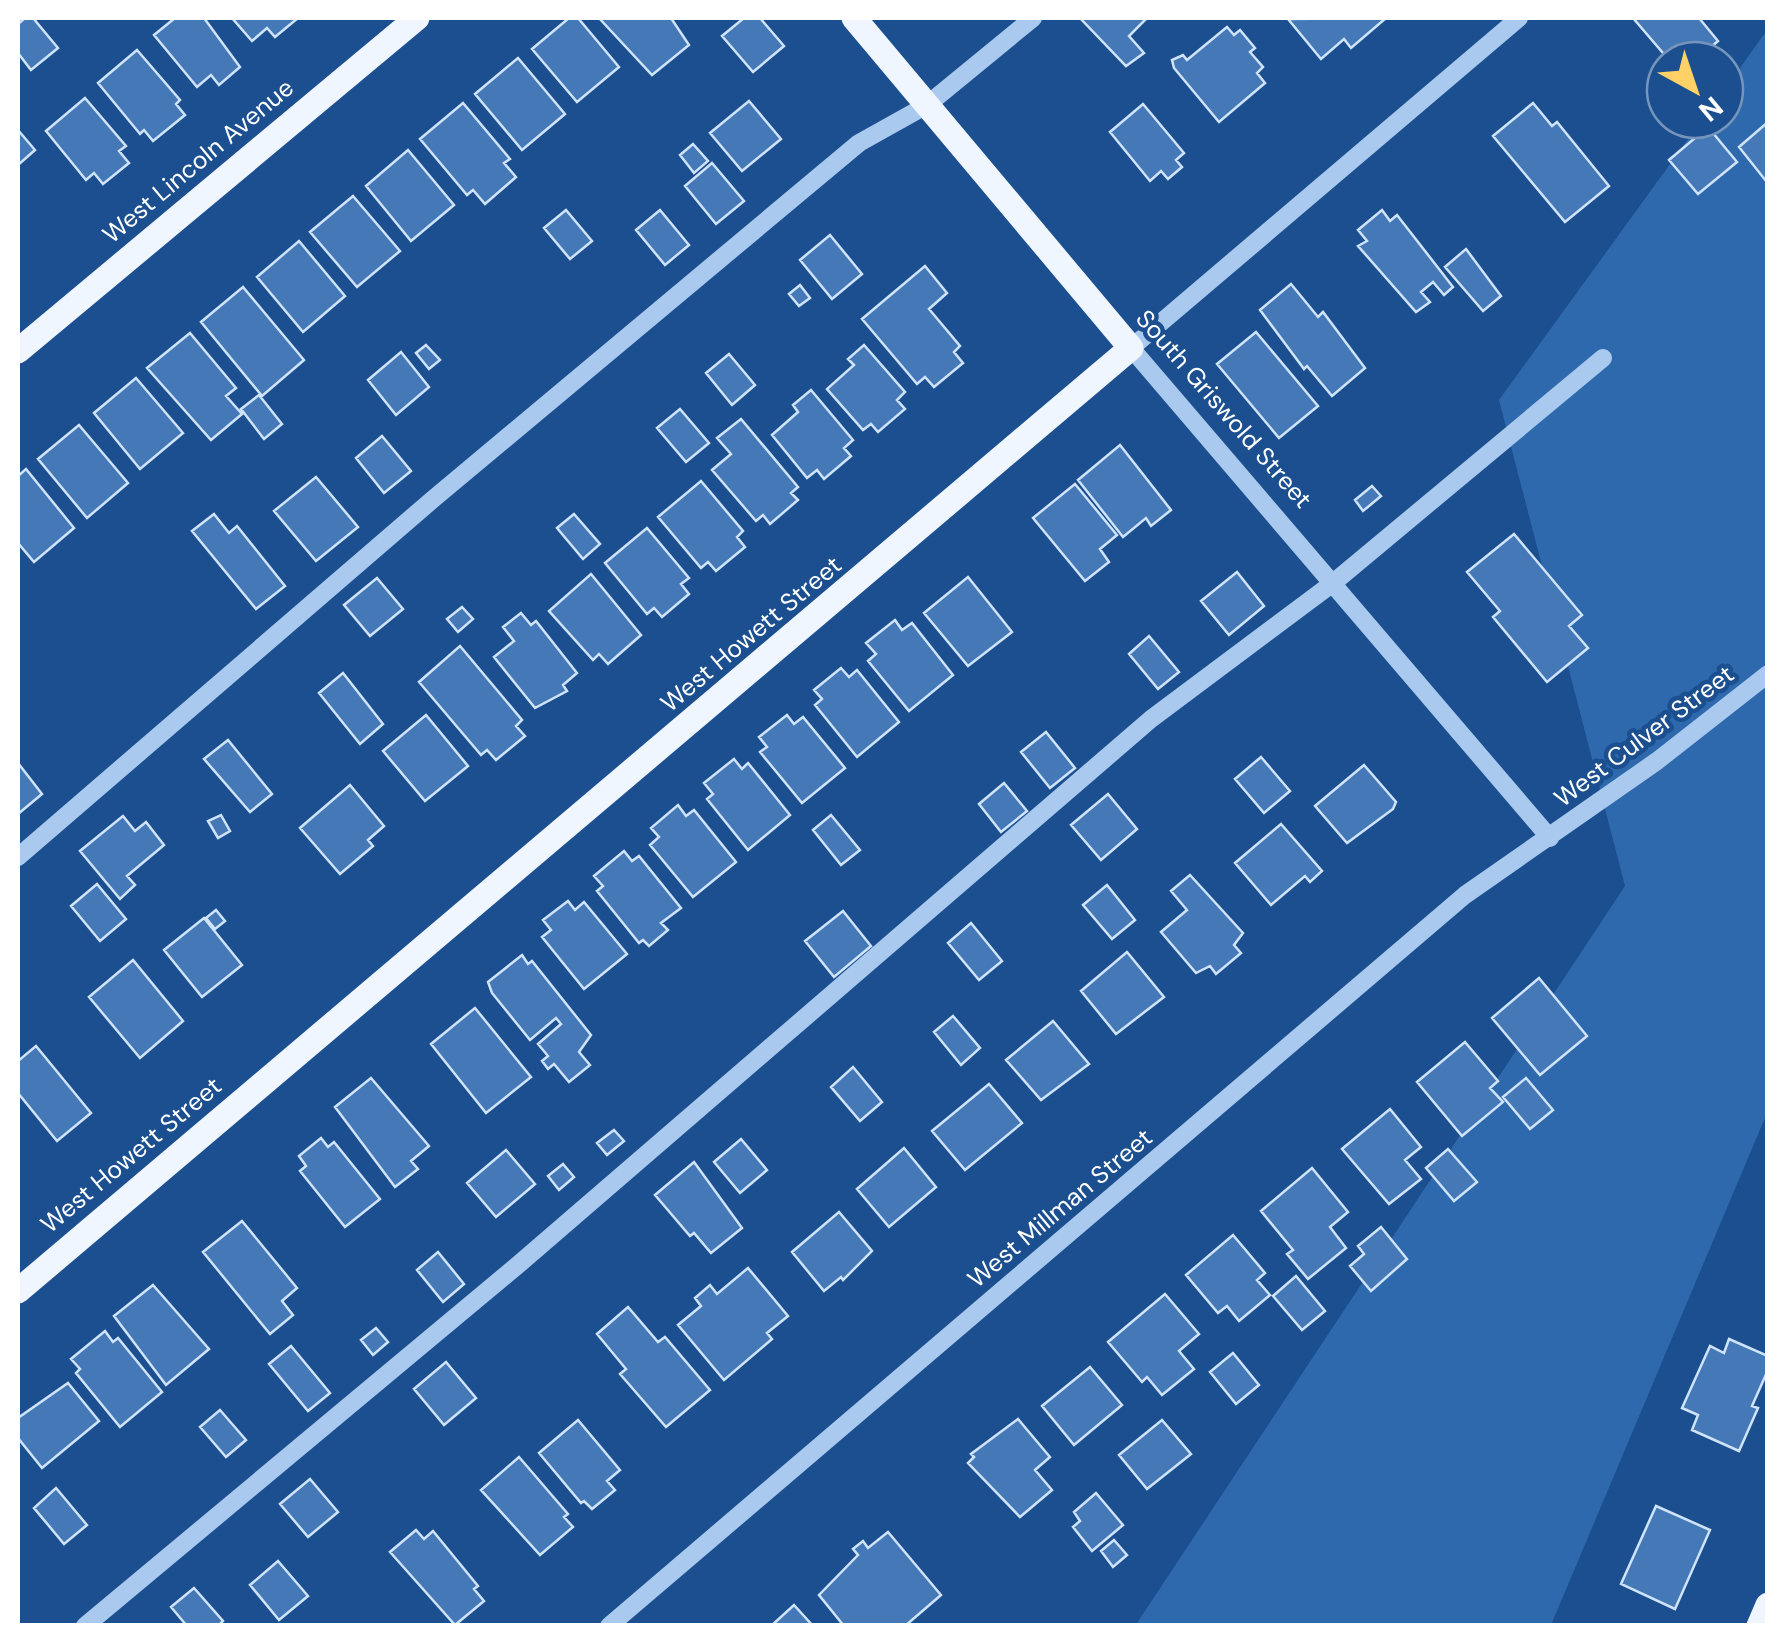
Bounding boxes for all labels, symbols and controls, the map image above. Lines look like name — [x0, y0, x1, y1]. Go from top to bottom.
north arrow — [1645, 40, 1745, 140]
street label: West Lincoln Avenue — [96, 71, 300, 251]
text: N — [1691, 88, 1730, 130]
street label: South Griswold Street — [1129, 303, 1319, 515]
street label: West Howett Street — [654, 549, 848, 719]
street label: West Culver Street — [1547, 658, 1741, 814]
street label: West Howett Street — [34, 1070, 228, 1240]
street label: West Millman Street — [961, 1121, 1159, 1295]

